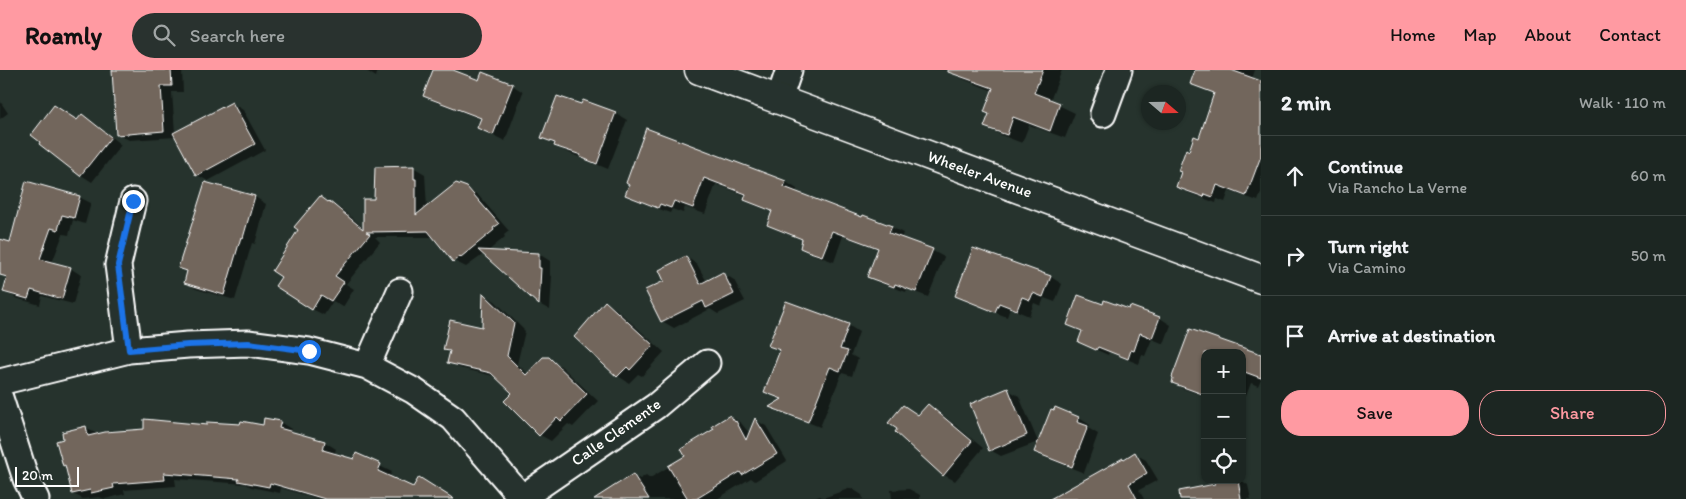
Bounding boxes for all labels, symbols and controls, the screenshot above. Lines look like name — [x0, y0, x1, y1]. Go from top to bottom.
search box — [132, 13, 482, 58]
text: Roamly — [25, 21, 102, 50]
icon: search — [150, 21, 178, 49]
text: Search here — [190, 24, 285, 47]
text: Home — [1390, 24, 1436, 46]
text: Map — [1464, 24, 1497, 46]
text: About — [1525, 24, 1571, 46]
text: Contact — [1599, 24, 1661, 46]
north arrow — [1141, 85, 1186, 130]
text: 2 min — [1281, 90, 1331, 115]
text: Walk · 110 m — [1579, 93, 1666, 112]
street label: Wheeler Avenue — [925, 146, 1035, 202]
text: Continue — [1328, 155, 1403, 178]
icon: ahead — [1281, 162, 1309, 190]
text: 60 m — [1631, 166, 1666, 185]
text: Via Rancho La Verne — [1328, 178, 1467, 197]
route end — [122, 190, 145, 213]
text: Turn right — [1328, 235, 1409, 258]
icon: right — [1281, 242, 1309, 270]
text: 50 m — [1631, 246, 1666, 265]
text: Via Camino — [1328, 258, 1406, 277]
icon: arrive — [1281, 322, 1309, 350]
text: Arrive at destination — [1328, 324, 1495, 347]
route start — [298, 340, 321, 363]
map controls — [1201, 349, 1246, 484]
button: + — [1201, 349, 1246, 394]
button: Save — [1281, 390, 1469, 436]
button: Share — [1479, 390, 1666, 436]
street label: Calle Clemente — [568, 394, 664, 470]
button: − — [1201, 394, 1246, 439]
button: locate — [1201, 439, 1246, 484]
scale bar — [15, 464, 79, 487]
text: 20 m — [22, 467, 53, 484]

